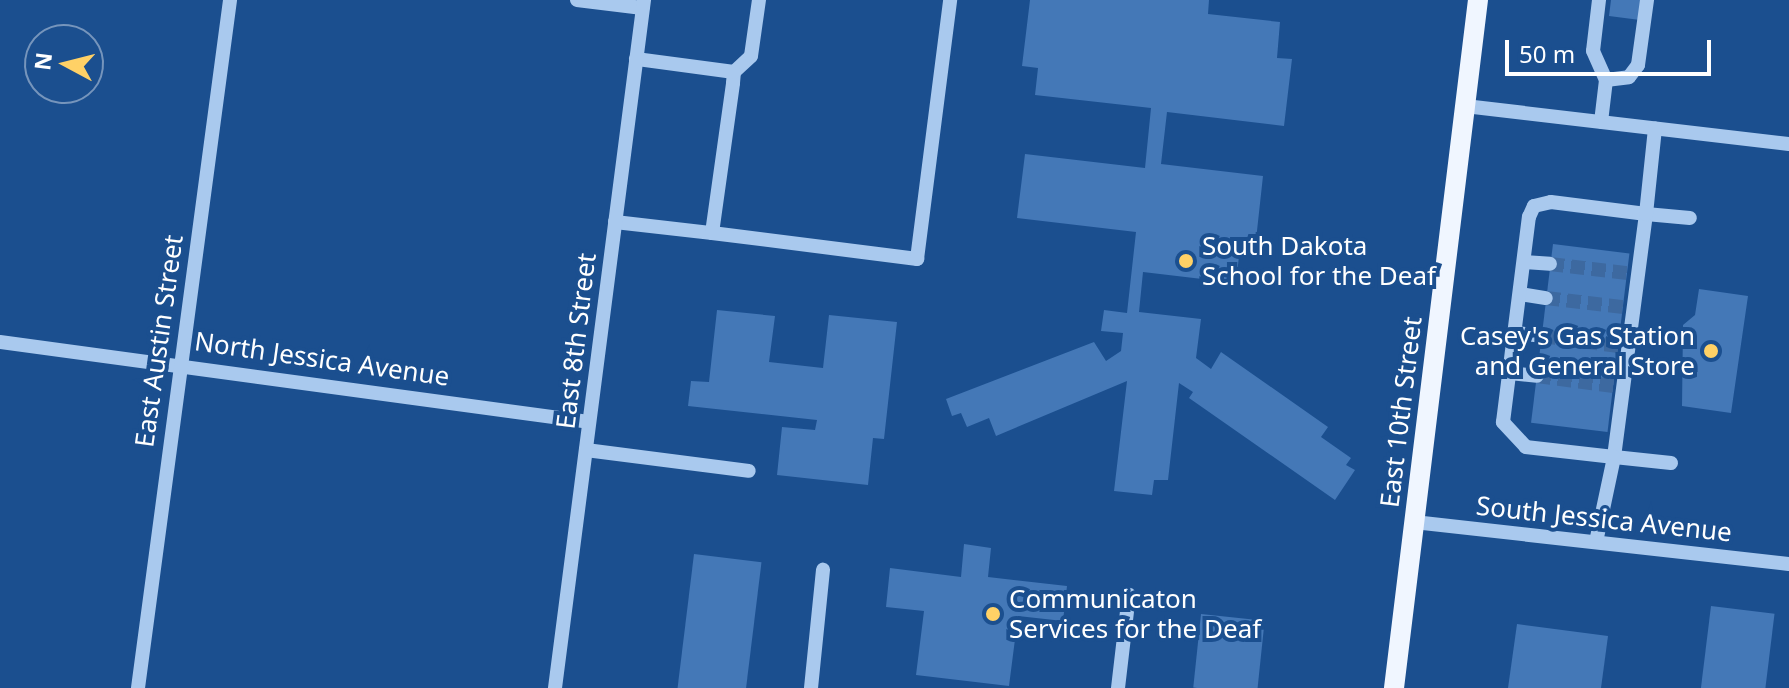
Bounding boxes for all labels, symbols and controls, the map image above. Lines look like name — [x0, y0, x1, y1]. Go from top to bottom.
north arrow — [24, 24, 104, 104]
scale bar — [1509, 24, 1715, 74]
text: 50 m — [1519, 37, 1575, 70]
text: N — [26, 51, 58, 72]
place label: South Dakota School for the Deaf — [1202, 230, 1436, 292]
street label: East Austin Street — [129, 233, 189, 449]
street label: East 8th Street — [550, 251, 602, 431]
marker: South Dakota School for the Deaf — [1177, 252, 1195, 270]
street label: East 10th Street — [1374, 315, 1428, 509]
place label: Casey's Gas Station and General Store — [1460, 320, 1695, 382]
street label: North Jessica Avenue — [193, 326, 451, 392]
marker: Casey's Gas Station and General Store — [1702, 342, 1720, 360]
street label: South Jessica Avenue — [1475, 490, 1733, 548]
place label: Communicaton Services for the Deaf — [1009, 583, 1261, 644]
marker: Communicaton Services for the Deaf — [984, 605, 1002, 623]

